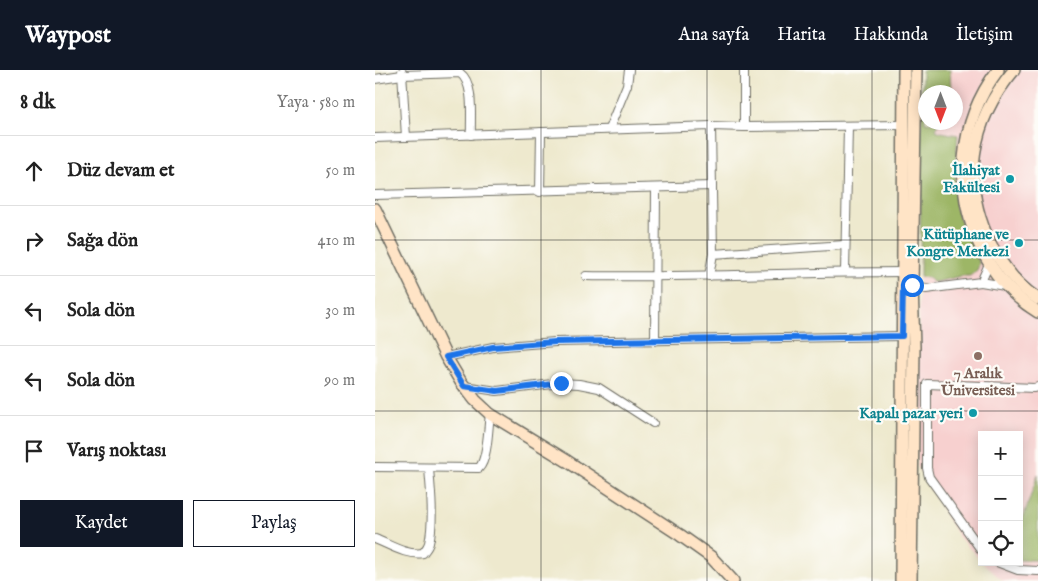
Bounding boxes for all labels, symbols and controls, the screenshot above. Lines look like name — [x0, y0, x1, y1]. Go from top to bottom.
text: Waypost — [25, 20, 111, 51]
text: Ana sayfa — [679, 24, 749, 47]
text: Harita — [777, 24, 826, 47]
text: Hakkında — [854, 24, 928, 47]
text: İletişim — [956, 24, 1013, 47]
north arrow — [918, 85, 963, 130]
text: 8 dk — [20, 89, 55, 116]
text: Yaya · 580 m — [277, 93, 355, 113]
icon: ahead — [20, 157, 48, 185]
text: Düz devam et — [67, 159, 175, 183]
text: 50 m — [326, 161, 355, 181]
place label: İlahiyat Fakültesi — [943, 161, 1001, 197]
marker: İlahiyat Fakültesi — [1004, 173, 1016, 185]
place label: Kütüphane ve Kongre Merkezi — [906, 225, 1009, 261]
icon: right — [20, 227, 48, 255]
text: Sağa dön — [67, 229, 138, 253]
text: 410 m — [318, 231, 355, 251]
marker: Kütüphane ve Kongre Merkezi — [1013, 237, 1025, 249]
route start — [901, 274, 924, 297]
icon: left — [20, 297, 48, 325]
text: Sola dön — [67, 299, 135, 323]
text: 30 m — [325, 301, 355, 321]
marker: 7 Aralık Üniversitesi — [972, 350, 984, 362]
place label: 7 Aralık Üniversitesi — [940, 364, 1015, 400]
icon: left — [20, 367, 48, 395]
text: Sola dön — [67, 369, 135, 393]
text: 90 m — [324, 371, 355, 391]
route end — [550, 372, 573, 395]
place label: Kapalı pazar yeri — [859, 404, 963, 423]
marker: Kapalı pazar yeri — [967, 407, 979, 419]
map controls — [978, 431, 1023, 566]
button: + — [978, 431, 1023, 476]
icon: arrive — [20, 437, 48, 465]
text: Varış noktası — [67, 439, 166, 463]
button: − — [978, 476, 1023, 521]
button: Kaydet — [20, 500, 183, 547]
button: Paylaş — [193, 500, 355, 547]
button: locate — [978, 521, 1023, 566]

